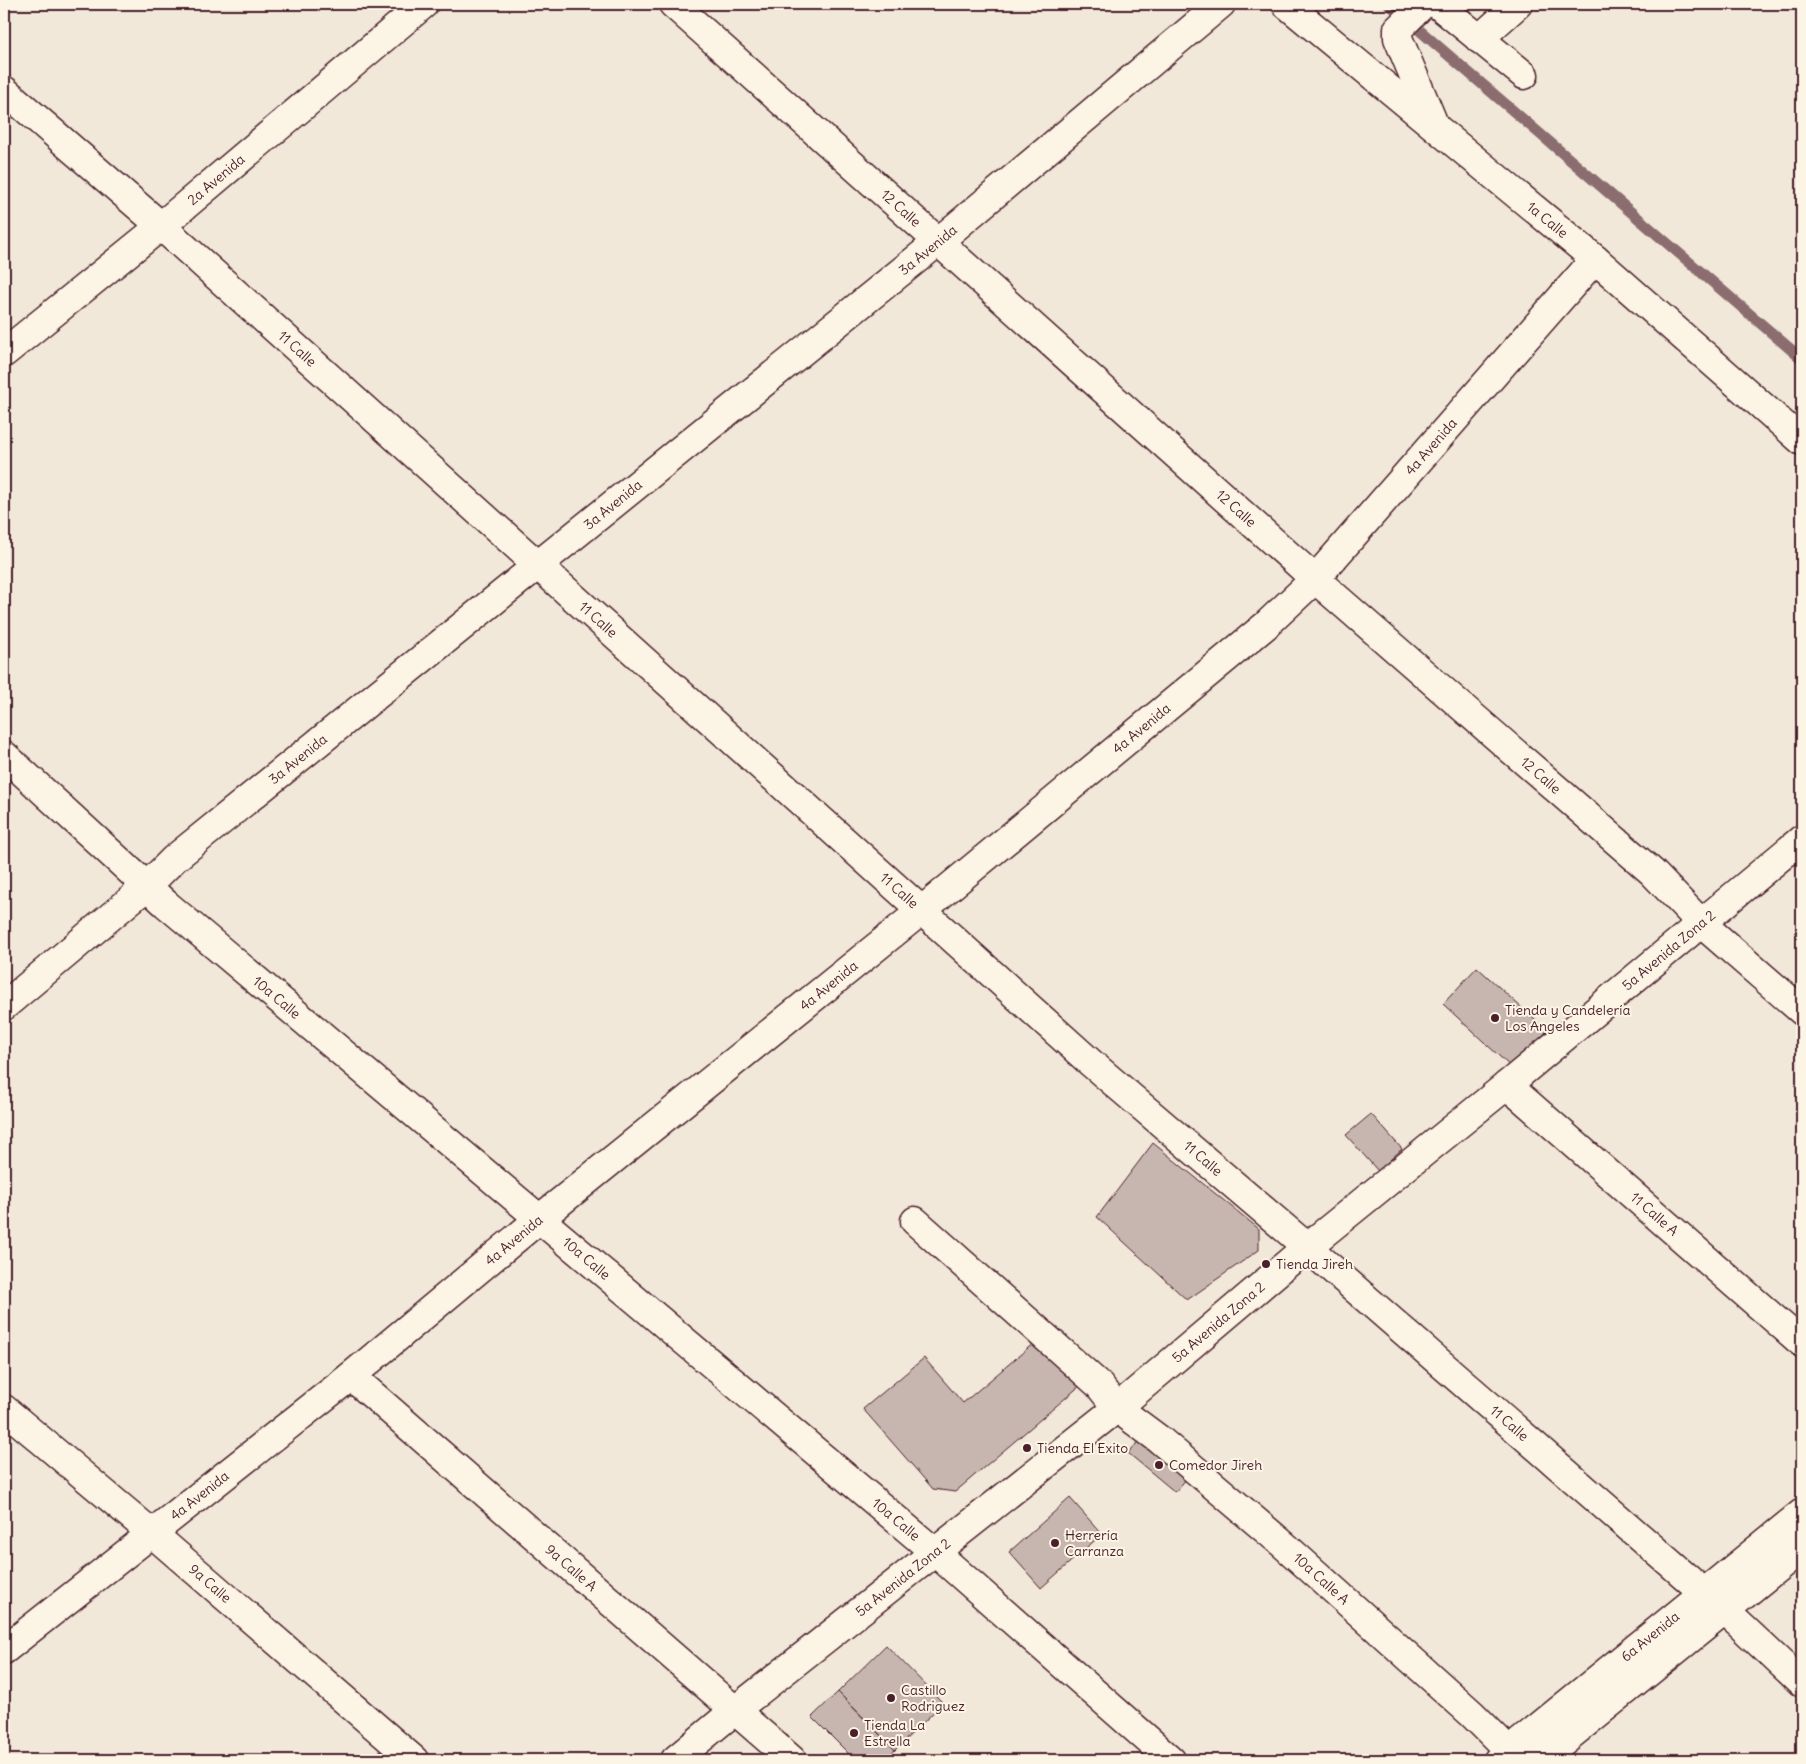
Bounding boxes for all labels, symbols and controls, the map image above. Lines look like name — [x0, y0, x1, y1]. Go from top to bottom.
street label: 2a Avenida — [184, 150, 249, 209]
street label: 12 Calle — [877, 186, 925, 231]
street label: 1a Calle — [1523, 198, 1572, 242]
street label: 3a Avenida — [895, 221, 961, 279]
street label: 11 Calle — [274, 327, 320, 370]
street label: 4a Avenida — [1401, 414, 1461, 479]
street label: 3a Avenida — [580, 475, 646, 533]
street label: 12 Calle — [1212, 486, 1260, 531]
street label: 11 Calle — [575, 598, 621, 641]
street label: 4a Avenida — [1109, 699, 1174, 758]
street label: 3a Avenida — [265, 730, 331, 788]
street label: 12 Calle — [1517, 753, 1565, 798]
street label: 11 Calle — [876, 869, 922, 912]
street label: 5a Avenida Zona 2 — [1618, 906, 1719, 994]
street label: 4a Avenida — [796, 957, 862, 1015]
street label: 10a Calle — [249, 972, 304, 1023]
place label: Tienda y Candelería Los Angeles — [1505, 1001, 1630, 1035]
marker: Tienda y Candelería Los Angeles — [1489, 1012, 1501, 1024]
street label: 11 Calle — [1180, 1137, 1226, 1180]
street label: 11 Calle A — [1627, 1188, 1682, 1240]
street label: 4a Avenida — [481, 1211, 546, 1270]
street label: 10a Calle — [559, 1233, 614, 1284]
place label: Tienda Jireh — [1276, 1255, 1353, 1273]
marker: Tienda Jireh — [1260, 1258, 1272, 1270]
street label: 5a Avenida Zona 2 — [1168, 1277, 1269, 1366]
street label: 11 Calle — [1486, 1402, 1532, 1445]
place label: Tienda El Exito — [1037, 1439, 1128, 1457]
marker: Tienda El Exito — [1021, 1442, 1033, 1454]
place label: Comedor Jireh — [1169, 1456, 1262, 1474]
marker: Comedor Jireh — [1153, 1459, 1165, 1471]
street label: 4a Avenida — [166, 1467, 233, 1524]
street label: 10a Calle — [869, 1494, 924, 1545]
place label: Herrería Carranza — [1065, 1526, 1124, 1560]
street label: 5a Avenida Zona 2 — [852, 1534, 954, 1621]
marker: Herrería Carranza — [1049, 1537, 1061, 1549]
street label: 9a Calle A — [542, 1540, 601, 1595]
street label: 10a Calle A — [1289, 1549, 1353, 1609]
street label: 9a Calle — [185, 1560, 235, 1607]
street label: 6a Avenida — [1617, 1607, 1683, 1666]
place label: Castillo Rodriguez — [901, 1681, 965, 1715]
marker: Castillo Rodriguez — [885, 1692, 897, 1704]
place label: Tienda La Estrella — [864, 1716, 925, 1750]
marker: Tienda La Estrella — [848, 1727, 860, 1739]

